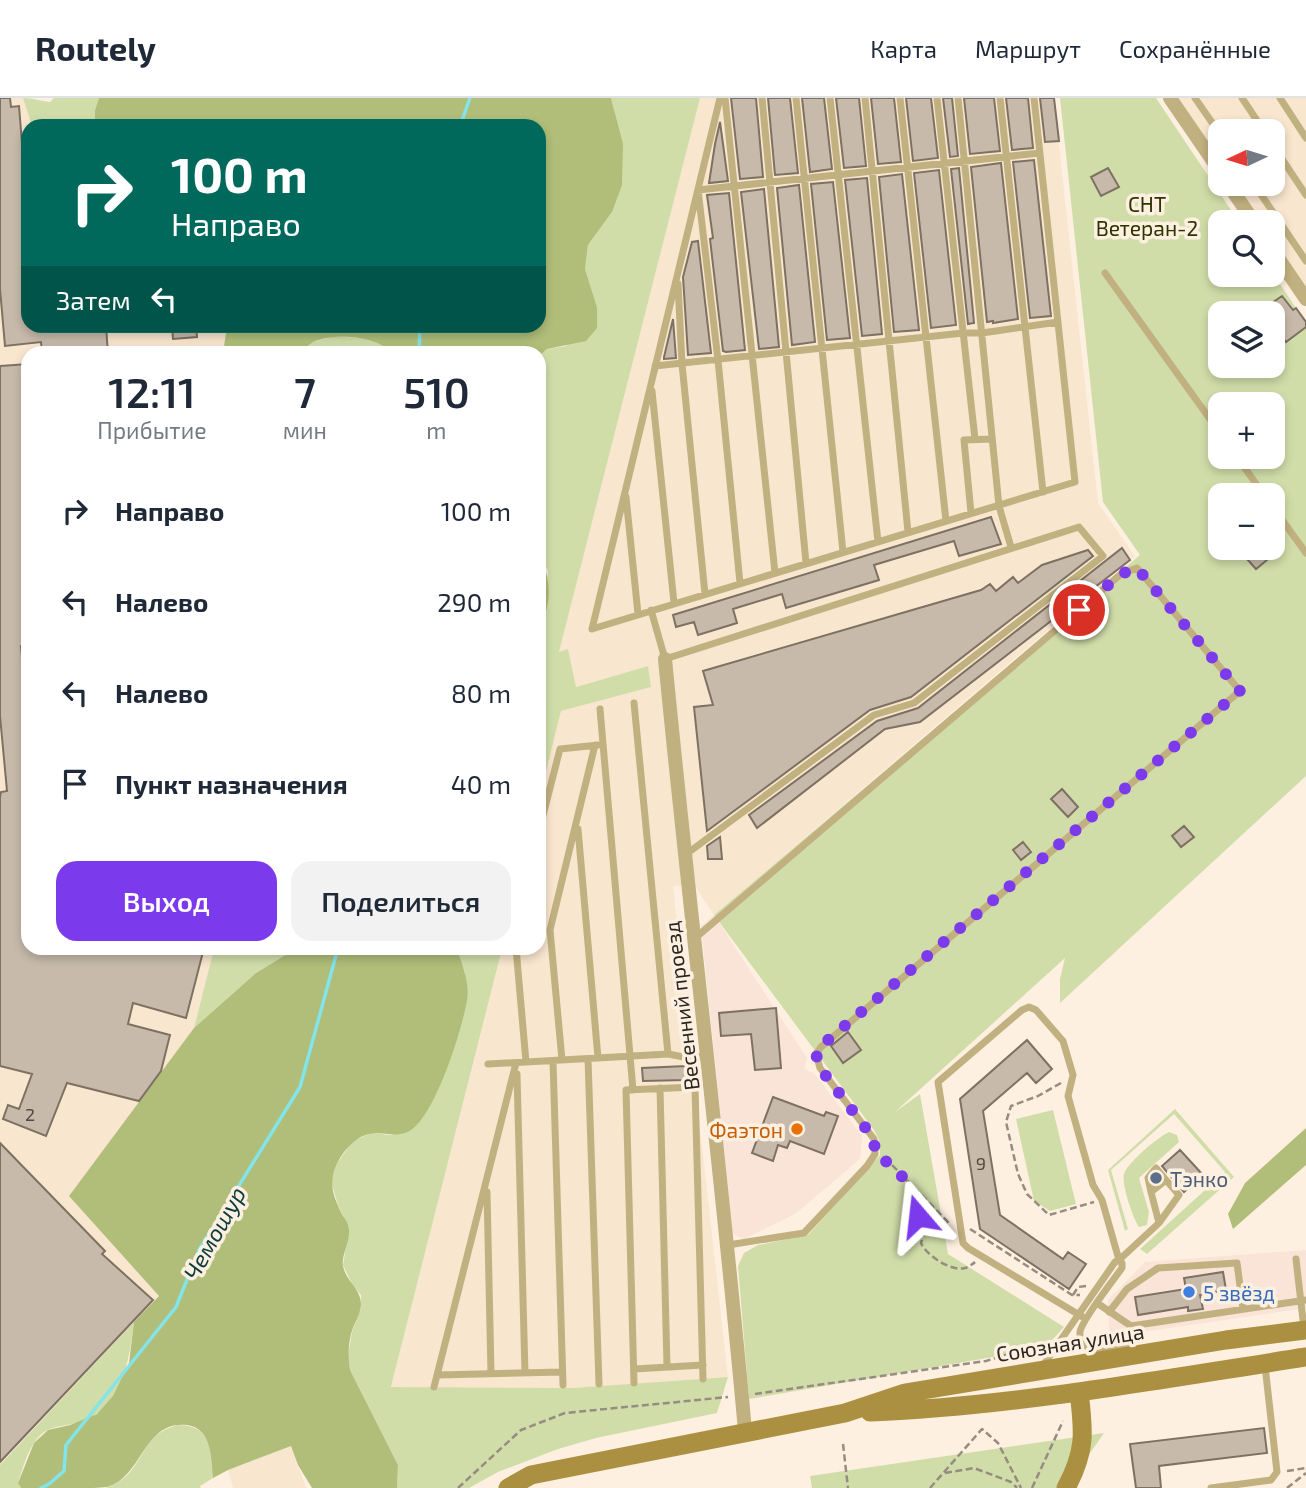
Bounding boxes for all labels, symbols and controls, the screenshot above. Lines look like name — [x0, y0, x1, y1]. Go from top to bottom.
text: Routely — [35, 28, 156, 68]
text: Карта — [870, 34, 937, 63]
text: Маршрут — [975, 34, 1081, 63]
text: Сохранённые — [1119, 34, 1271, 63]
north arrow — [1208, 119, 1284, 196]
map controls — [1208, 119, 1285, 560]
text: 100 m — [171, 144, 308, 203]
icon: right — [56, 147, 147, 238]
park label: СНТ Ветеран-2 — [1096, 191, 1198, 240]
text: Направо — [171, 204, 301, 242]
button: search — [1208, 210, 1285, 287]
icon: left — [145, 280, 183, 318]
text: Затем — [56, 284, 131, 315]
button: layers — [1208, 301, 1285, 378]
text: 12:11 — [108, 366, 196, 416]
text: 7 — [294, 366, 316, 416]
text: 510 — [403, 366, 470, 416]
button: + — [1208, 392, 1285, 469]
text: Прибытие — [97, 416, 207, 444]
text: мин — [283, 416, 327, 444]
text: m — [426, 416, 447, 444]
button: − — [1208, 483, 1285, 560]
icon: right — [56, 492, 94, 530]
text: Направо — [115, 495, 224, 526]
text: 100 m — [441, 495, 511, 526]
pin — [1049, 580, 1109, 640]
icon: left — [56, 583, 94, 621]
text: Налево — [115, 586, 208, 617]
text: 290 m — [437, 586, 511, 617]
icon: arrive — [1060, 591, 1098, 629]
icon: left — [56, 674, 94, 712]
text: Налево — [115, 677, 208, 708]
text: 80 m — [451, 677, 511, 708]
icon: arrive — [56, 765, 94, 803]
text: Пункт назначения — [115, 768, 348, 799]
text: 40 m — [451, 768, 511, 799]
button: Выход — [56, 861, 277, 941]
button: Поделиться — [291, 861, 511, 941]
street label: Весенний проезд — [658, 920, 704, 1092]
house number: 2 — [25, 1103, 35, 1125]
place label: Фаэтон — [709, 1117, 783, 1142]
marker: Фаэтон — [789, 1121, 805, 1137]
house number: 9 — [976, 1152, 986, 1174]
place label: Тэнко — [1170, 1166, 1228, 1191]
marker: Тэнко — [1148, 1170, 1164, 1186]
position arrow — [881, 1179, 955, 1253]
water label: Чемошур — [177, 1181, 251, 1285]
place label: 5 звёзд — [1203, 1280, 1275, 1305]
marker: 5 звёзд — [1181, 1284, 1197, 1300]
street label: Союзная улица — [994, 1318, 1146, 1367]

